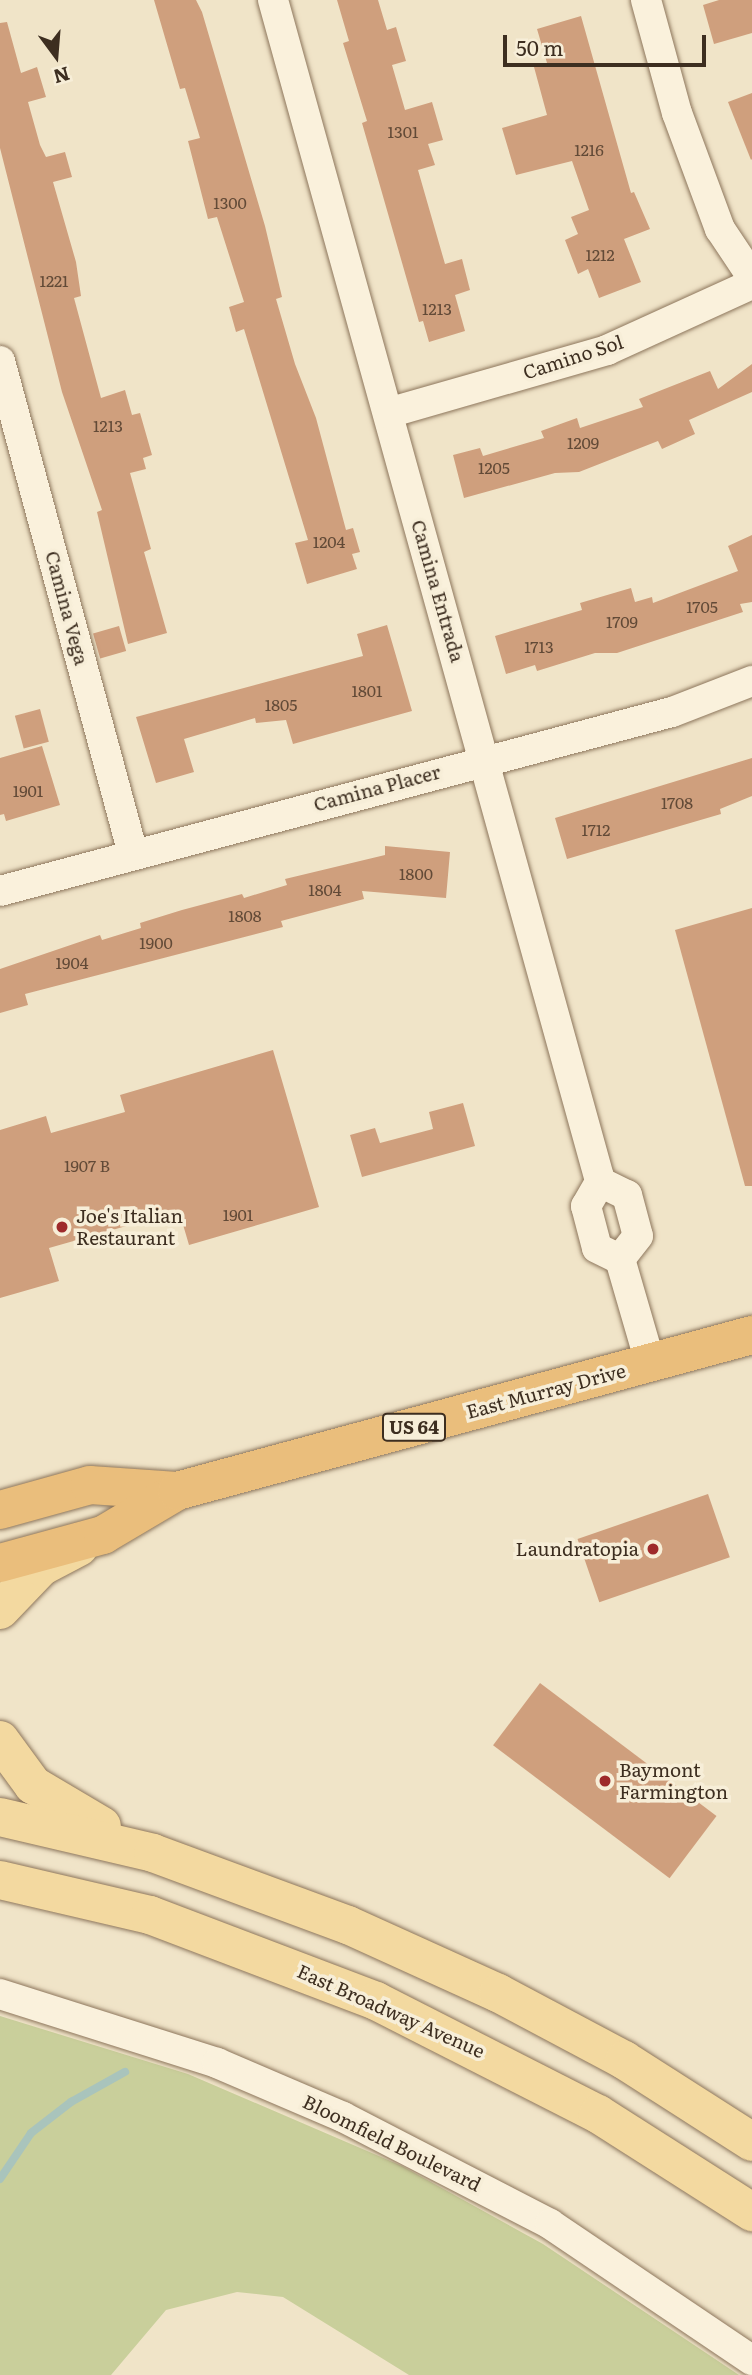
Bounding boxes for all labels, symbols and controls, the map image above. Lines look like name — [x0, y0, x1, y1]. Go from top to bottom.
north arrow — [21, 21, 91, 91]
scale bar — [507, 21, 710, 65]
text: 50 m — [516, 31, 563, 62]
text: N — [50, 61, 73, 92]
house number: 1301 — [388, 121, 418, 141]
house number: 1216 — [574, 139, 604, 159]
house number: 1300 — [213, 192, 247, 212]
house number: 1212 — [585, 244, 615, 264]
house number: 1221 — [39, 270, 69, 290]
house number: 1213 — [422, 298, 452, 318]
street label: Camino Sol — [520, 330, 626, 384]
house number: 1213 — [93, 415, 123, 435]
house number: 1209 — [567, 432, 599, 452]
house number: 1205 — [478, 457, 510, 477]
street label: Camina Entrada — [407, 517, 469, 665]
house number: 1204 — [313, 531, 345, 551]
street label: Camina Vega — [41, 548, 93, 668]
house number: 1705 — [686, 596, 718, 616]
house number: 1709 — [606, 611, 638, 631]
house number: 1713 — [524, 636, 554, 656]
house number: 1801 — [351, 680, 383, 700]
house number: 1805 — [265, 694, 297, 714]
street label: Camina Placer — [311, 760, 443, 816]
house number: 1901 — [13, 780, 43, 800]
house number: 1708 — [661, 792, 693, 812]
house number: 1712 — [582, 819, 610, 839]
house number: 1800 — [399, 863, 433, 883]
house number: 1804 — [308, 879, 342, 899]
house number: 1808 — [228, 905, 262, 925]
house number: 1900 — [139, 932, 173, 952]
house number: 1904 — [56, 952, 88, 972]
house number: 1907 B — [64, 1155, 110, 1175]
house number: 1901 — [223, 1204, 253, 1224]
place label: Joe's Italian Restaurant — [76, 1205, 183, 1249]
marker: Joe's Italian Restaurant — [54, 1219, 70, 1235]
street label: East Murray Drive — [464, 1359, 628, 1423]
road number: US 64 — [381, 1412, 447, 1442]
place label: Laundratopia — [516, 1538, 639, 1560]
marker: Laundratopia — [645, 1541, 661, 1557]
place label: Baymont Farmington — [619, 1759, 728, 1803]
marker: Baymont Farmington — [597, 1773, 613, 1789]
street label: East Broadway Avenue — [294, 1959, 488, 2063]
street label: Bloomfield Boulevard — [299, 2090, 485, 2196]

